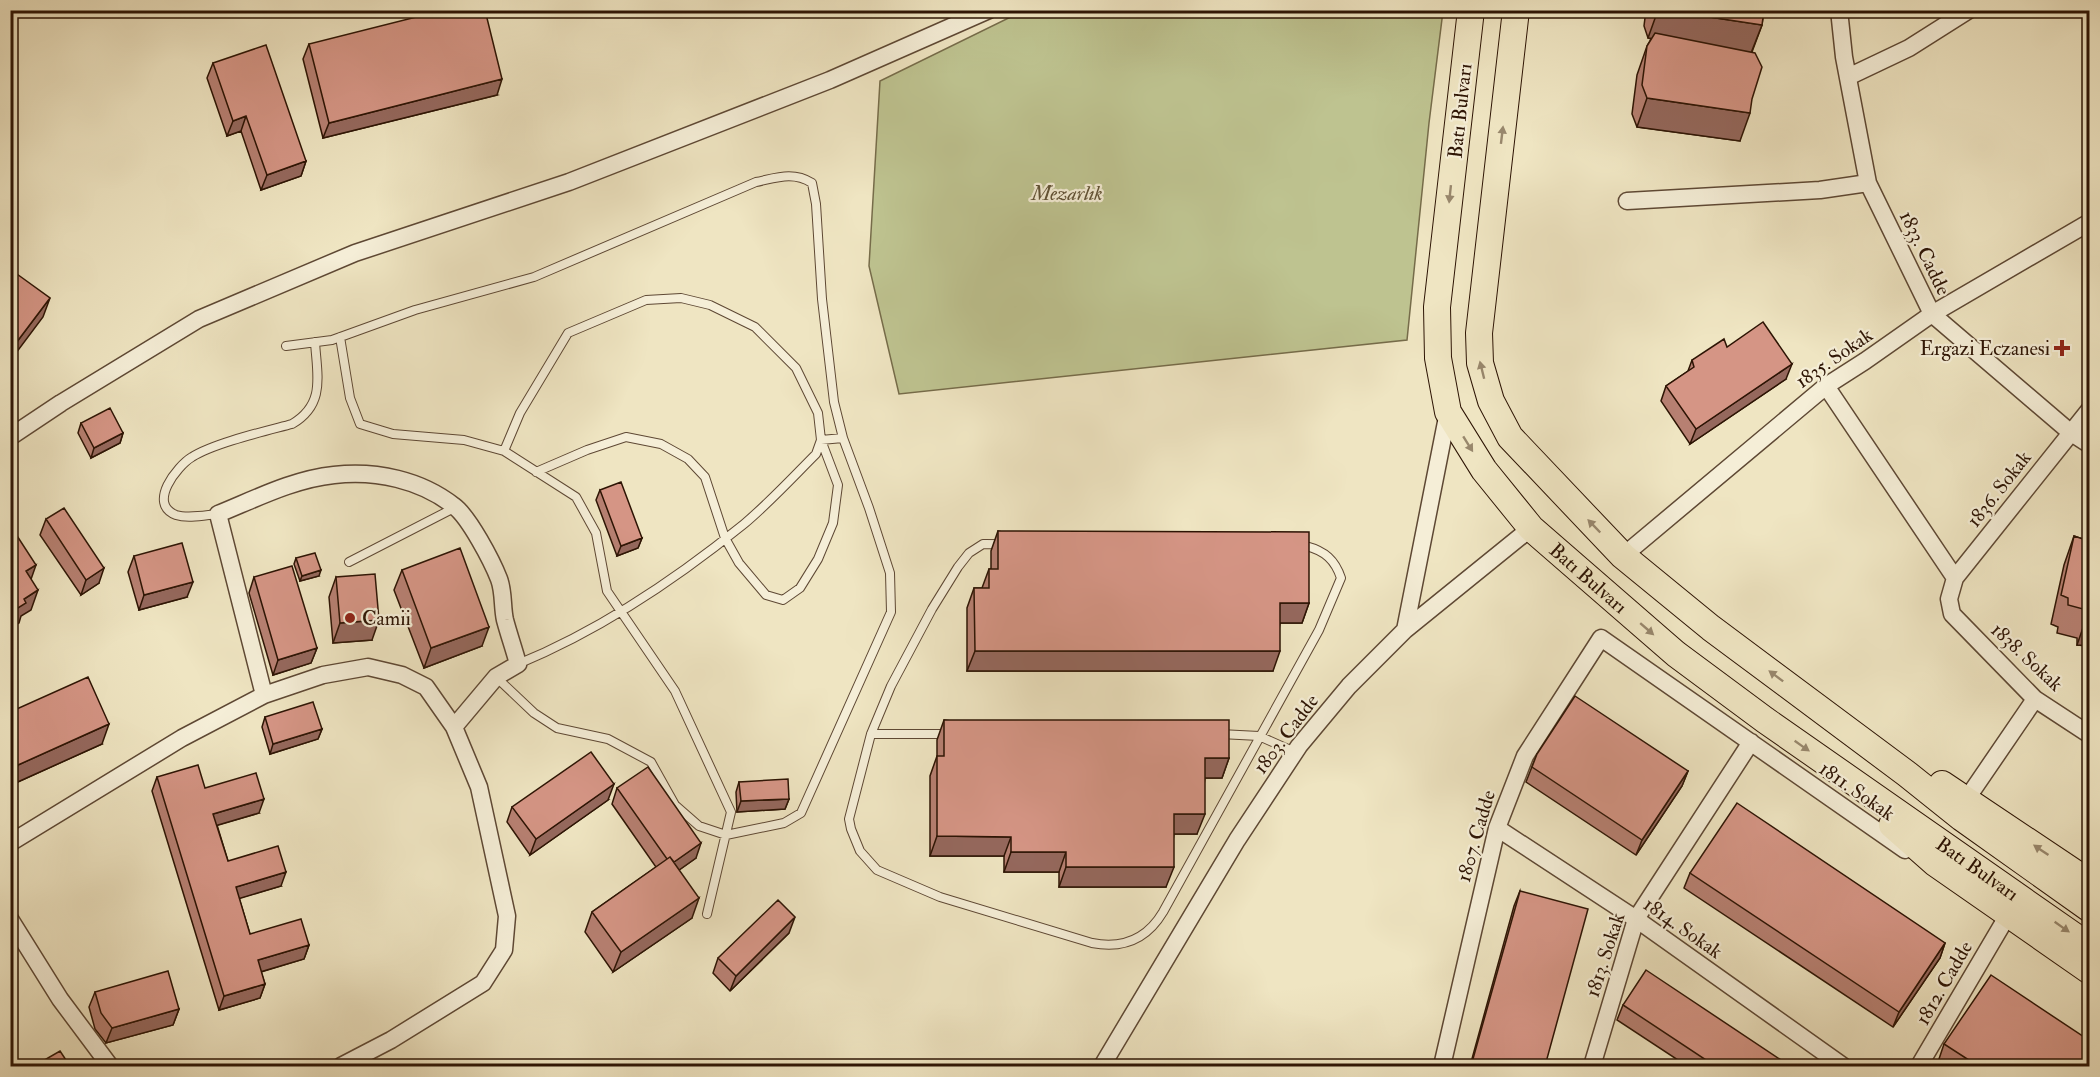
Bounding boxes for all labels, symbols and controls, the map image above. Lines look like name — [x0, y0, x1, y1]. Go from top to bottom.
street label: Batı Bulvarı — [1443, 62, 1477, 160]
one-way arrow — [1497, 125, 1506, 144]
park label: Mezarlık — [1030, 181, 1103, 206]
one-way arrow — [1445, 184, 1455, 203]
street label: 1833. Cadde — [1894, 207, 1956, 299]
street label: 1835. Sokak — [1791, 322, 1878, 394]
place label: Ergazi Eczanesi — [1920, 336, 2050, 361]
marker: Ergazi Eczanesi — [2055, 341, 2069, 355]
one-way arrow — [1477, 361, 1487, 379]
one-way arrow — [1463, 436, 1474, 452]
street label: 1836. Sokak — [1961, 445, 2037, 532]
one-way arrow — [1587, 518, 1601, 533]
street label: Batı Bulvarı — [1544, 537, 1633, 619]
place label: Camii — [362, 606, 411, 631]
marker: Camii — [343, 611, 357, 625]
street label: 1838. Sokak — [1986, 617, 2069, 697]
one-way arrow — [1639, 622, 1655, 635]
one-way arrow — [1769, 671, 1784, 683]
street label: 1803. Cadde — [1248, 689, 1324, 779]
one-way arrow — [1793, 740, 1809, 752]
street label: 1811. Sokak — [1814, 756, 1900, 826]
street label: 1807. Cadde — [1451, 787, 1501, 885]
street label: Batı Bulvarı — [1931, 831, 2024, 906]
one-way arrow — [2033, 845, 2049, 856]
street label: 1814. Sokak — [1639, 892, 1728, 965]
street label: 1813. Sokak — [1580, 909, 1631, 1000]
one-way arrow — [2054, 921, 2070, 933]
street label: 1812. Cadde — [1910, 937, 1978, 1029]

